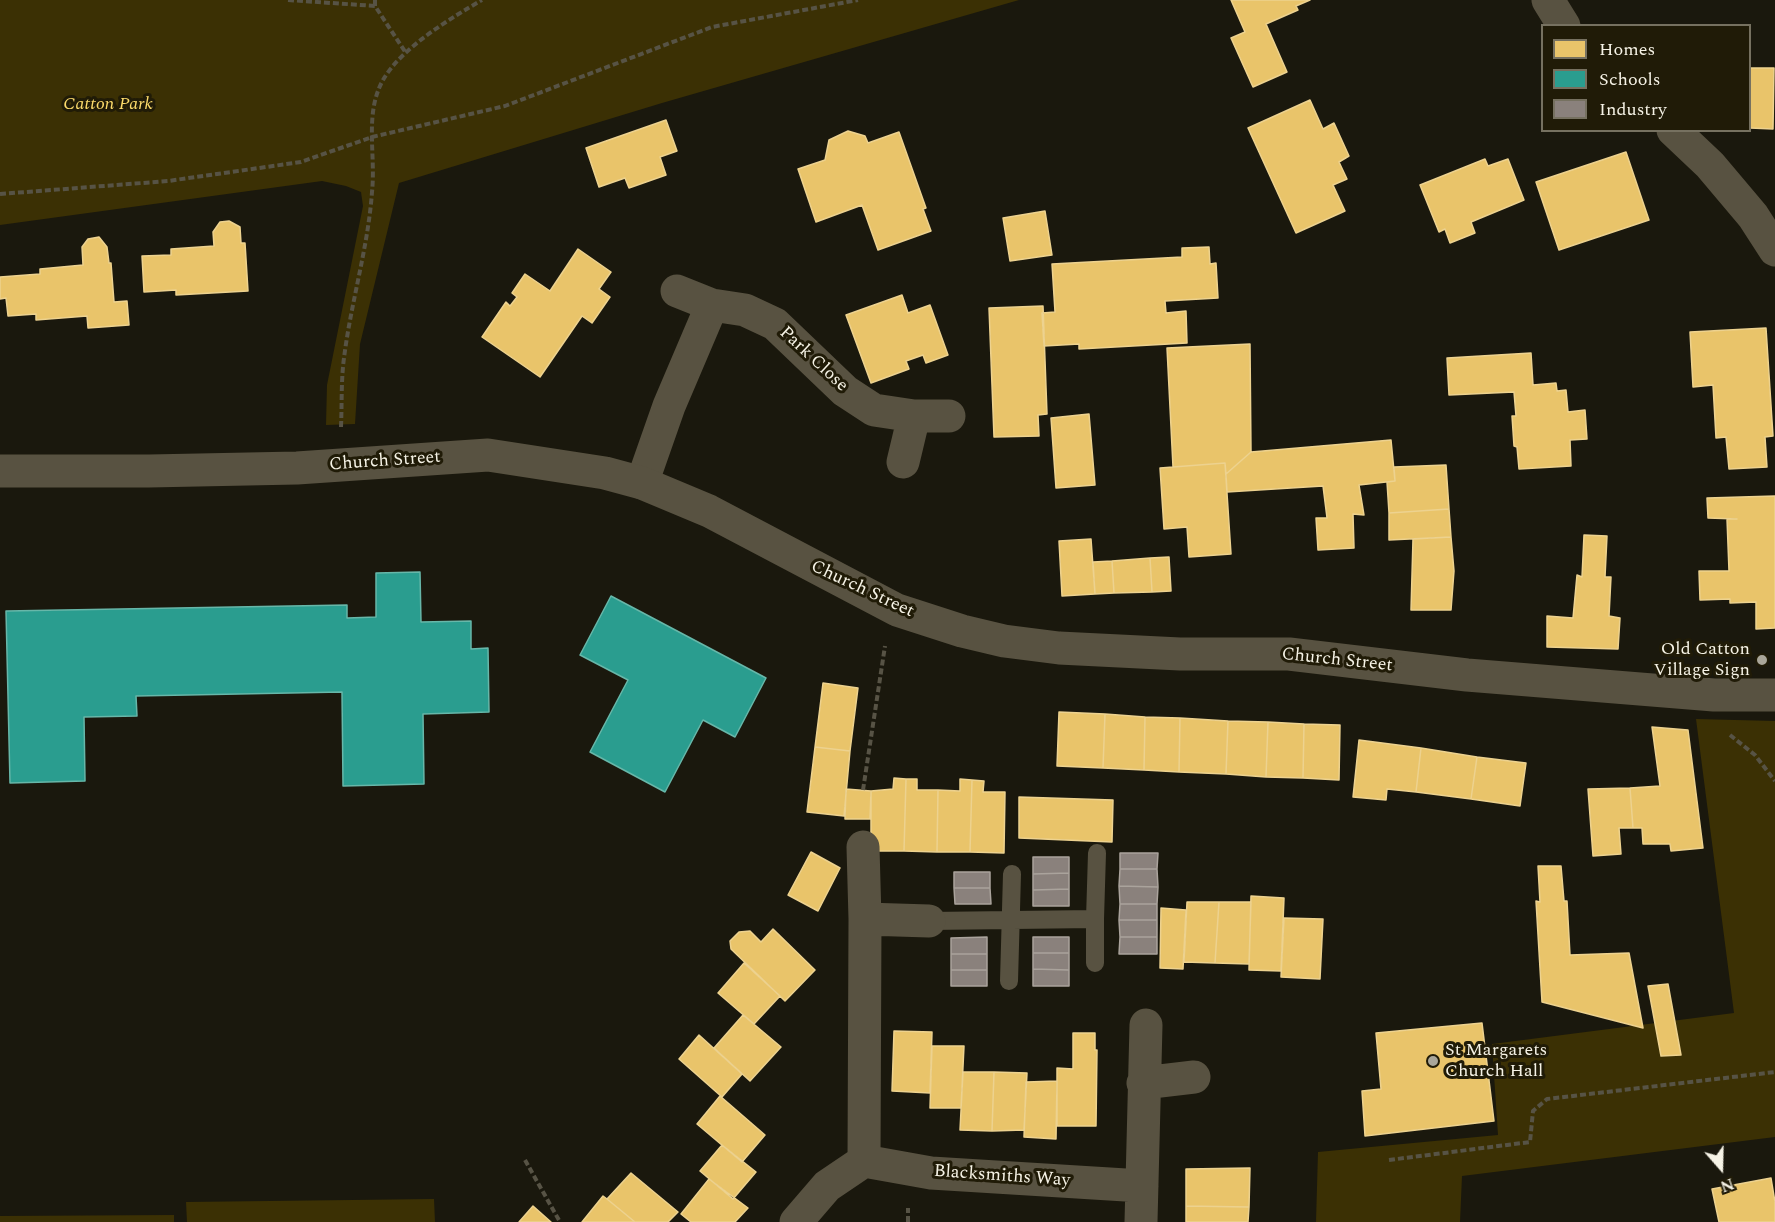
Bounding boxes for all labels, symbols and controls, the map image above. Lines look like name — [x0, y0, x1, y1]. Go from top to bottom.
legend — [1541, 24, 1751, 132]
text: Homes — [1599, 36, 1655, 63]
text: Schools — [1599, 66, 1661, 93]
park label: Catton Park — [63, 94, 153, 116]
text: Industry — [1599, 96, 1667, 123]
street label: Park Close — [774, 323, 852, 397]
street label: Church Street — [329, 447, 441, 477]
street label: Church Street — [807, 557, 917, 623]
place label: Old Catton Village Sign — [1654, 639, 1750, 682]
street label: Church Street — [1280, 644, 1394, 678]
marker: Old Catton Village Sign — [1755, 653, 1769, 667]
place label: St Margarets Church Hall — [1445, 1040, 1547, 1082]
marker: St Margarets Church Hall — [1426, 1054, 1440, 1068]
north arrow — [1691, 1138, 1751, 1198]
street label: Blacksmiths Way — [933, 1161, 1071, 1193]
text: N — [1717, 1171, 1737, 1198]

